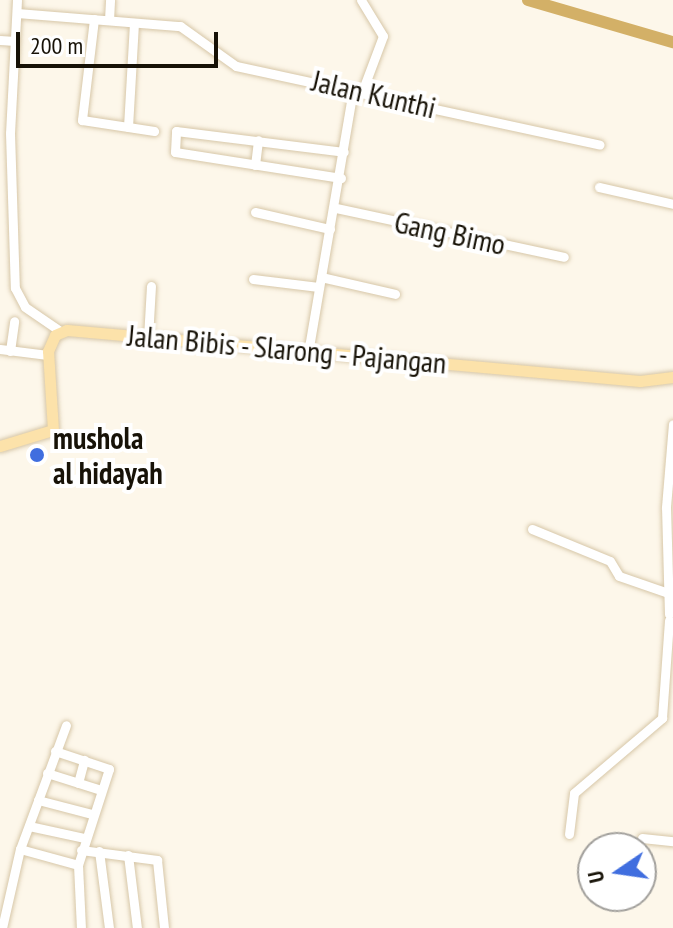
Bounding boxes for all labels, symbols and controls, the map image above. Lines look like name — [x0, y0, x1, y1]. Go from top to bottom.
scale bar — [20, 16, 222, 66]
text: 200 m — [30, 30, 83, 61]
street label: Jalan Kunthi — [309, 62, 439, 126]
street label: Gang Bimo — [391, 204, 509, 262]
street label: Jalan Bibis - Slarong - Pajangan — [124, 317, 450, 381]
place label: mushola al hidayah — [53, 420, 163, 490]
marker: mushola al hidayah — [28, 446, 46, 464]
north arrow — [577, 832, 657, 912]
text: U — [581, 868, 610, 886]

